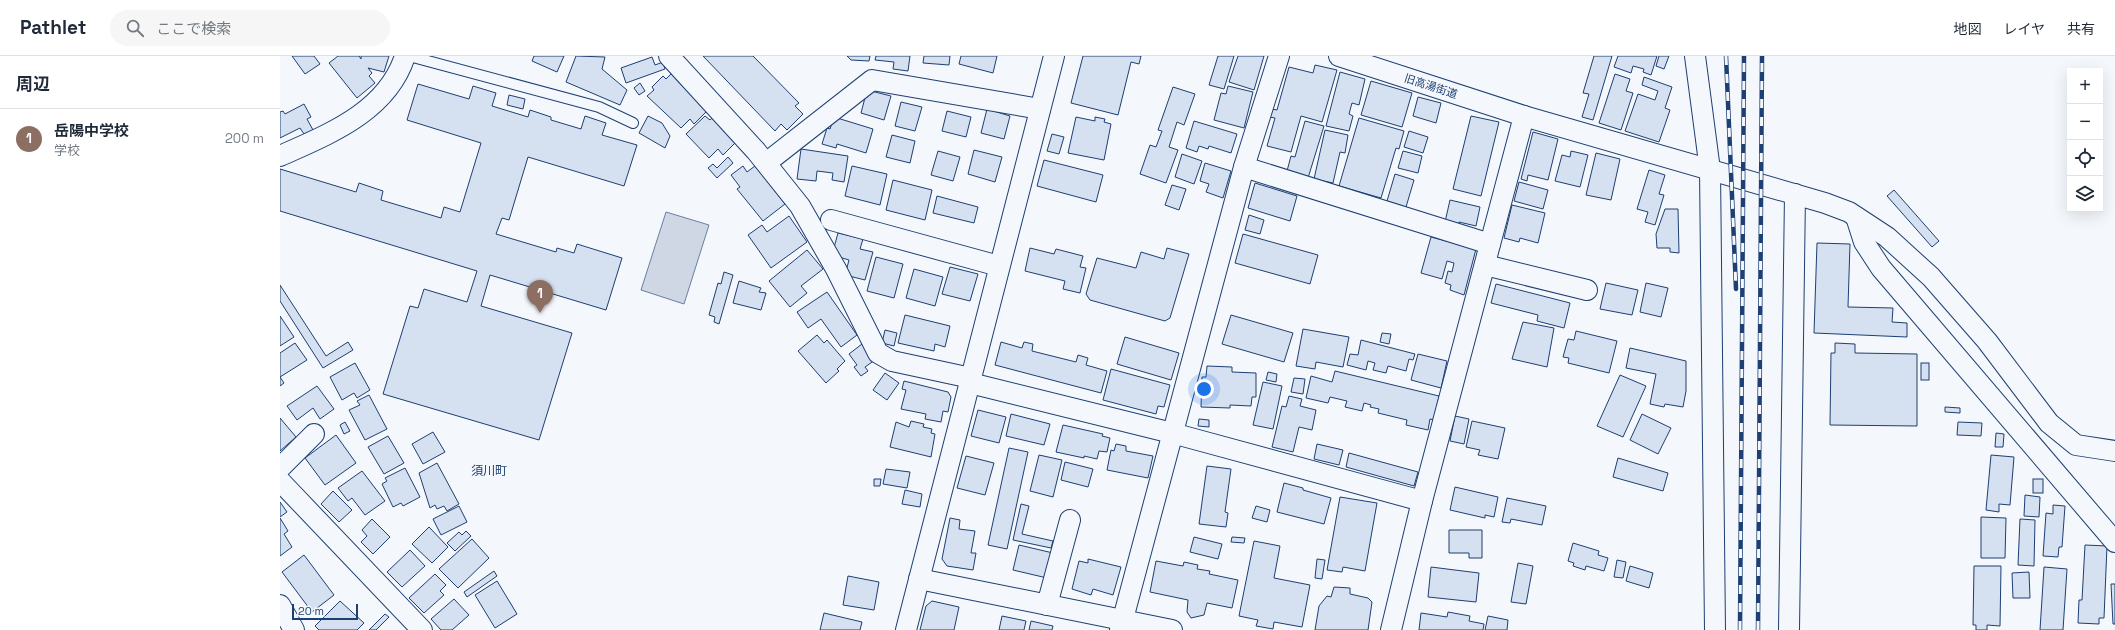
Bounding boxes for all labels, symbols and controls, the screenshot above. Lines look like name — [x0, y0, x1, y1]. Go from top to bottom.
search box — [110, 10, 390, 46]
text: Pathlet — [20, 15, 86, 40]
icon: search — [124, 17, 146, 39]
text: ここで検索 — [156, 19, 231, 38]
text: 地図 — [1953, 20, 1981, 38]
text: レイヤ — [2003, 20, 2045, 38]
text: 共有 — [2067, 20, 2095, 38]
map controls — [2067, 68, 2103, 212]
button: + — [2067, 68, 2103, 104]
street label: 旧高湯街道 — [1403, 71, 1459, 101]
text: 周辺 — [16, 73, 50, 95]
button: − — [2067, 104, 2103, 140]
text: 岳陽中学校 — [54, 121, 129, 140]
text: 1 — [26, 130, 32, 147]
text: 200 m — [225, 130, 264, 147]
button: locate — [2067, 140, 2103, 176]
text: 学校 — [54, 142, 80, 159]
button: layers — [2067, 176, 2103, 212]
pin: 1 — [527, 280, 553, 313]
your location — [1194, 379, 1214, 399]
district label: 須川町 — [471, 463, 507, 479]
scale bar — [292, 602, 358, 621]
text: 20 m — [298, 604, 324, 618]

